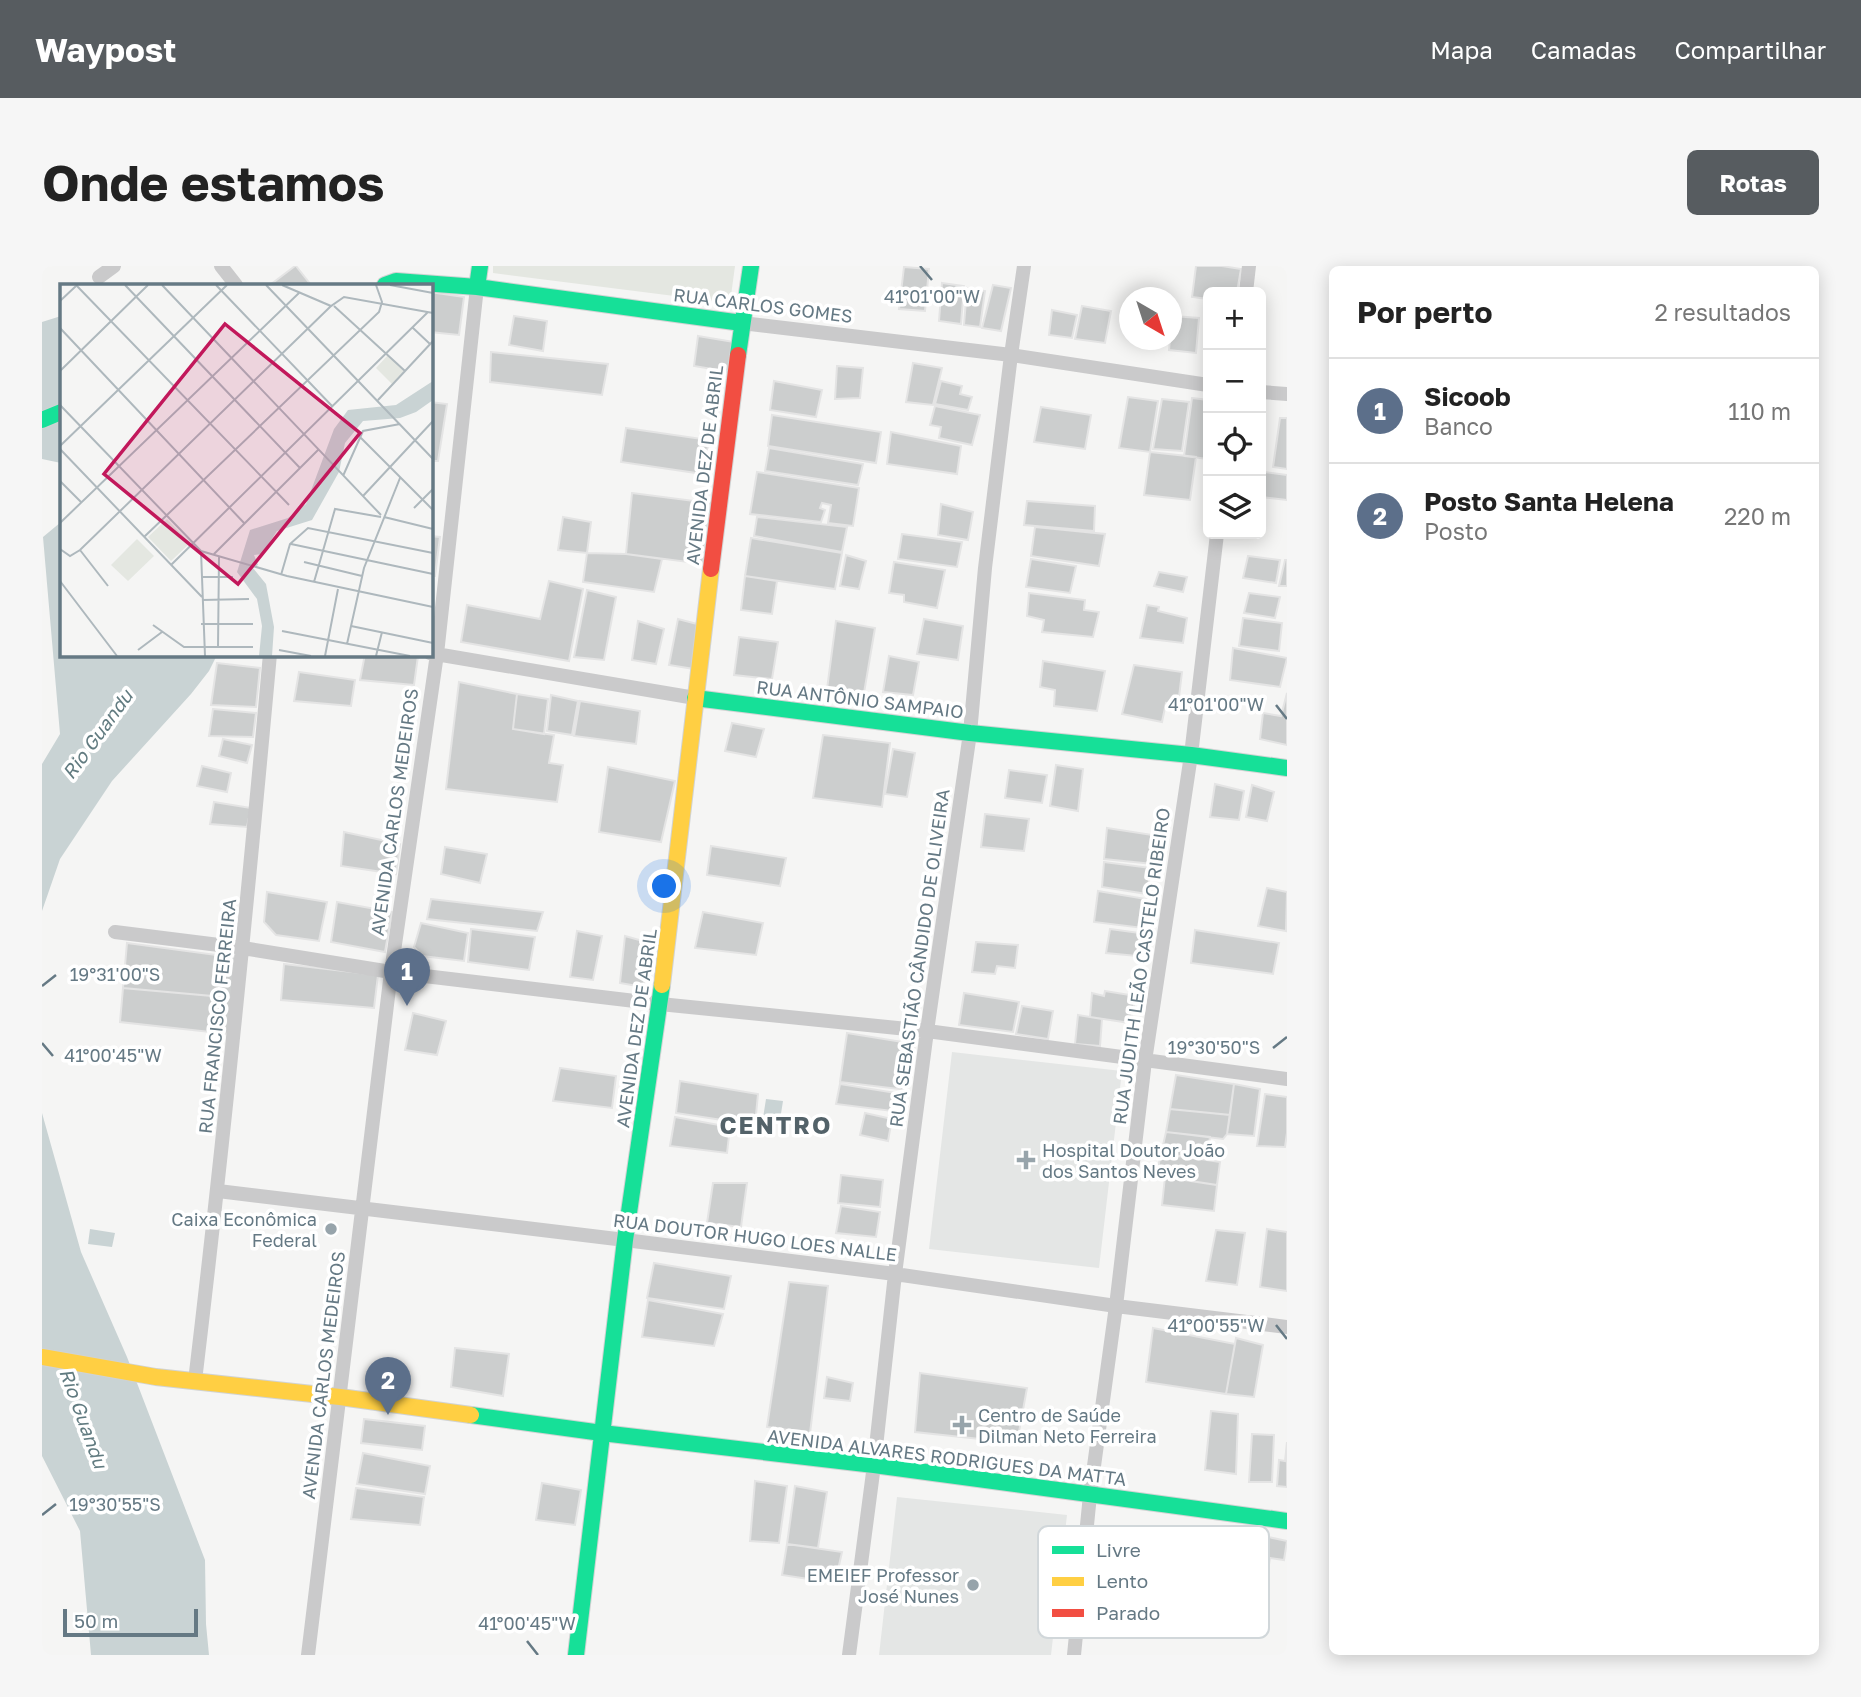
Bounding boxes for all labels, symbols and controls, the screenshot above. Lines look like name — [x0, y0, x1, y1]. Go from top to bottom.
text: Waypost — [35, 30, 176, 69]
text: Mapa — [1430, 35, 1493, 64]
text: Camadas — [1531, 35, 1636, 64]
text: Compartilhar — [1674, 35, 1826, 64]
button: Rotas — [1687, 150, 1819, 215]
text: Onde estamos — [42, 153, 385, 212]
street label: RUA CARLOS GOMES — [672, 283, 854, 327]
inset map — [60, 284, 432, 656]
text: 41°01'00"W — [884, 285, 980, 307]
north arrow — [1119, 287, 1182, 350]
map controls — [1203, 287, 1266, 539]
button: + — [1203, 287, 1266, 350]
text: Por perto — [1357, 294, 1492, 330]
text: 2 resultados — [1654, 298, 1791, 326]
button: − — [1203, 350, 1266, 413]
street label: AVENIDA DEZ DE ABRIL — [681, 364, 727, 566]
text: Sicoob — [1424, 381, 1511, 412]
text: 1 — [1374, 397, 1386, 425]
text: 110 m — [1728, 397, 1791, 425]
text: Banco — [1424, 412, 1493, 440]
button: locate — [1203, 413, 1266, 476]
button: layers — [1203, 476, 1266, 539]
text: Posto Santa Helena — [1424, 486, 1674, 517]
text: 2 — [1373, 502, 1387, 530]
text: 220 m — [1724, 502, 1791, 530]
text: Posto — [1424, 517, 1488, 545]
street label: RUA ANTÔNIO SAMPAIO — [755, 675, 965, 723]
water label: Rio Guandu — [57, 684, 138, 783]
street label: AVENIDA CARLOS MEDEIROS — [366, 687, 422, 937]
text: 41°01'00"W — [1168, 693, 1264, 715]
street label: RUA SEBASTIÃO CÂNDIDO DE OLIVEIRA — [884, 787, 954, 1129]
street label: RUA JUDITH LEÃO CASTELO RIBEIRO — [1108, 806, 1174, 1126]
your location — [647, 869, 681, 903]
street label: RUA FRANCISCO FERREIRA — [194, 897, 240, 1135]
street label: AVENIDA DEZ DE ABRIL — [611, 927, 661, 1129]
pin: 1 — [384, 948, 430, 1006]
text: 19°31'00"S — [70, 963, 160, 985]
text: 19°30'50"S — [1168, 1036, 1260, 1058]
text: 41°00'45"W — [64, 1044, 162, 1066]
district label: CENTRO — [719, 1110, 833, 1139]
place label: Hospital Doutor João dos Santos Neves — [1042, 1139, 1225, 1182]
marker: Hospital Doutor João dos Santos Neves — [1016, 1150, 1036, 1170]
place label: Caixa Econômica Federal — [171, 1208, 317, 1251]
street label: RUA DOUTOR HUGO LOES NALLE — [612, 1209, 898, 1265]
marker: Caixa Econômica Federal — [323, 1221, 339, 1237]
street label: AVENIDA CARLOS MEDEIROS — [297, 1250, 349, 1500]
text: 41°00'55"W — [1167, 1314, 1265, 1336]
pin: 2 — [365, 1357, 411, 1415]
water label: Rio Guandu — [55, 1365, 113, 1473]
place label: Centro de Saúde Dilman Neto Ferreira — [978, 1404, 1157, 1447]
marker: Centro de Saúde Dilman Neto Ferreira — [952, 1415, 972, 1435]
street label: AVENIDA ALVARES RODRIGUES DA MATTA — [766, 1424, 1128, 1490]
text: 19°30'55"S — [69, 1493, 161, 1515]
legend — [1038, 1526, 1269, 1638]
text: Livre — [1096, 1538, 1141, 1561]
place label: EMEIEF Professor José Nunes — [807, 1564, 959, 1607]
text: Lento — [1096, 1569, 1148, 1592]
marker: EMEIEF Professor José Nunes — [965, 1577, 981, 1593]
text: Parado — [1096, 1601, 1160, 1624]
scale bar — [63, 1606, 198, 1638]
text: 50 m — [74, 1609, 118, 1632]
text: 41°00'45"W — [478, 1612, 576, 1634]

